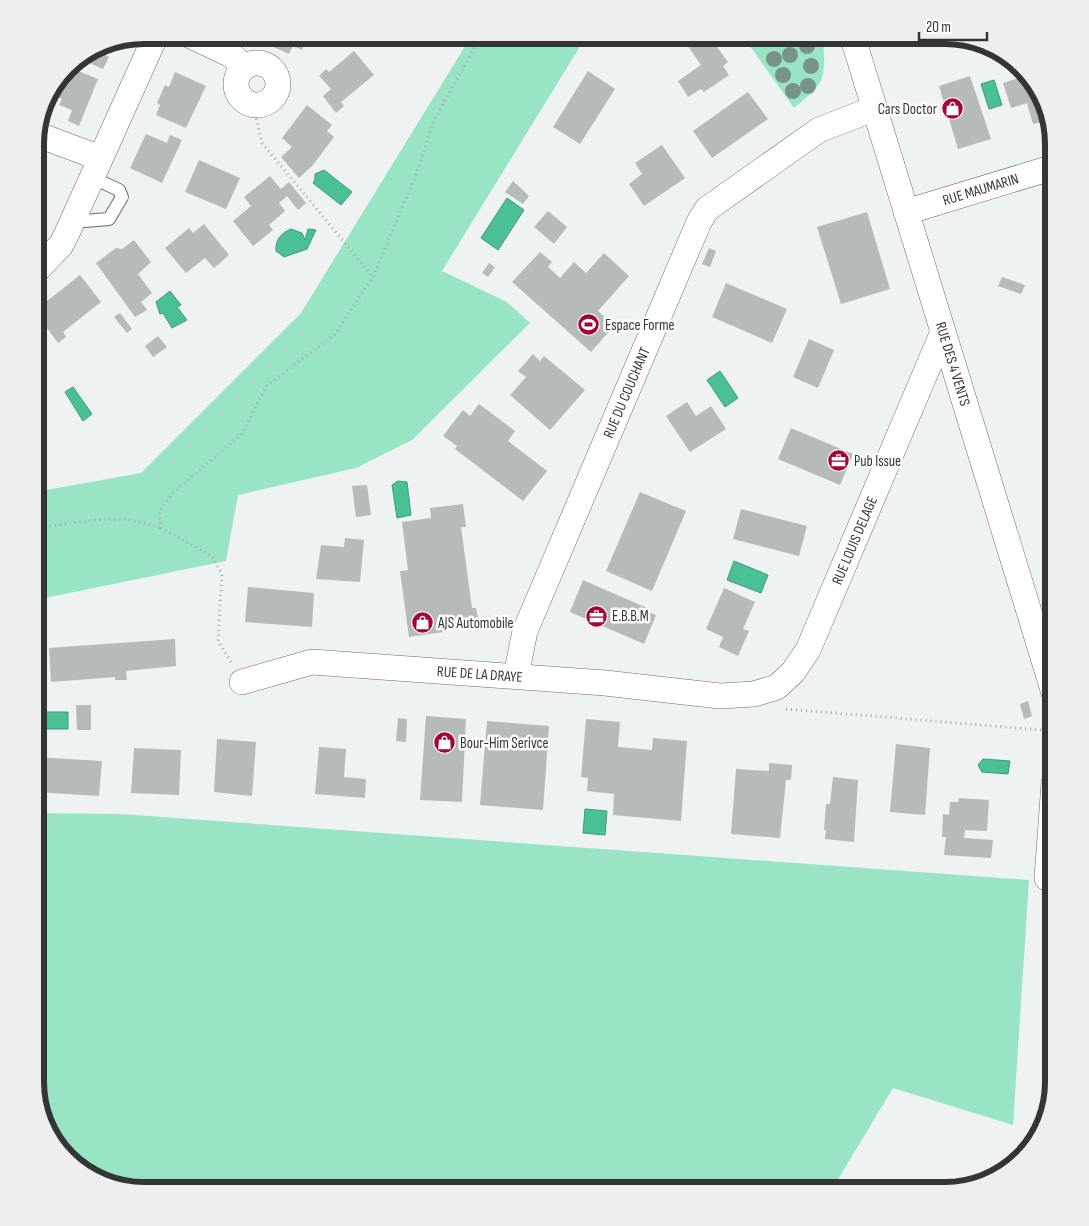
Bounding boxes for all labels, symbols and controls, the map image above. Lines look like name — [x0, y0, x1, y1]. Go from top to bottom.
scale bar — [919, 10, 986, 42]
text: 20 m — [926, 18, 951, 37]
shop icon: Cars Doctor — [941, 97, 965, 121]
place label: Cars Doctor — [878, 100, 938, 119]
street label: RUE MAUMARIN — [940, 169, 1021, 210]
sports icon: Espace Forme — [577, 313, 601, 337]
place label: Espace Forme — [605, 316, 675, 335]
street label: RUE DES 4 VENTS — [931, 320, 974, 408]
street label: RUE DU COUCHANT — [599, 344, 655, 441]
office icon: Pub Issue — [826, 449, 850, 473]
place label: Pub Issue — [854, 452, 901, 471]
street label: RUE LOUIS DELAGE — [828, 494, 882, 588]
office icon: E.B.B.M — [584, 604, 608, 628]
place label: E.B.B.M — [612, 607, 649, 626]
shop icon: AJS Automobile — [410, 611, 434, 635]
place label: AJS Automobile — [437, 614, 514, 633]
street label: RUE DE LA DRAYE — [436, 662, 523, 687]
shop icon: Bour-Him Serivce — [432, 731, 456, 755]
place label: Bour-Him Serivce — [460, 734, 549, 753]

